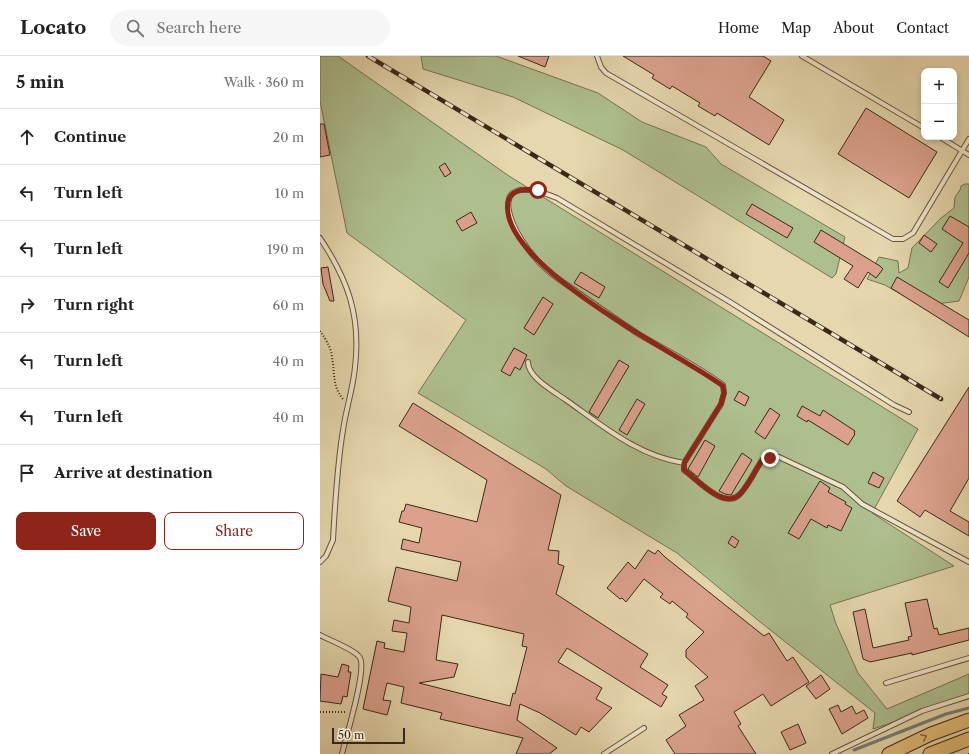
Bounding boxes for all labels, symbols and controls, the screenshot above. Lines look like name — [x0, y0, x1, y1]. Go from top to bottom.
search box — [110, 10, 390, 46]
text: Locato — [20, 16, 86, 39]
icon: search — [124, 17, 146, 39]
text: Search here — [156, 18, 241, 37]
text: Home — [718, 19, 759, 37]
text: Map — [781, 19, 811, 37]
text: About — [833, 19, 874, 37]
text: Contact — [896, 19, 949, 37]
map controls — [921, 68, 957, 140]
button: + — [921, 68, 957, 104]
text: 5 min — [16, 72, 64, 92]
text: Walk · 360 m — [224, 74, 304, 90]
button: − — [921, 104, 957, 140]
icon: ahead — [16, 126, 38, 148]
text: Continue — [54, 127, 126, 146]
text: 20 m — [273, 129, 304, 145]
route start — [529, 181, 547, 199]
icon: left — [16, 182, 38, 204]
text: Turn left — [54, 183, 123, 202]
text: 10 m — [275, 185, 304, 201]
icon: left — [16, 238, 38, 260]
text: Turn left — [54, 239, 123, 258]
text: 190 m — [267, 241, 304, 257]
icon: right — [16, 294, 38, 316]
text: Turn right — [54, 295, 134, 314]
text: 60 m — [273, 297, 304, 313]
icon: left — [16, 350, 38, 372]
text: Turn left — [54, 351, 123, 370]
text: 40 m — [273, 353, 304, 369]
icon: left — [16, 406, 38, 428]
text: Turn left — [54, 407, 123, 426]
text: 40 m — [273, 409, 304, 425]
route end — [761, 449, 779, 467]
icon: arrive — [16, 462, 38, 484]
text: Arrive at destination — [54, 463, 213, 482]
button: Save — [16, 512, 156, 550]
button: Share — [164, 512, 304, 550]
scale bar — [332, 726, 405, 745]
text: 50 m — [338, 728, 364, 742]
one-way arrow — [920, 734, 928, 742]

